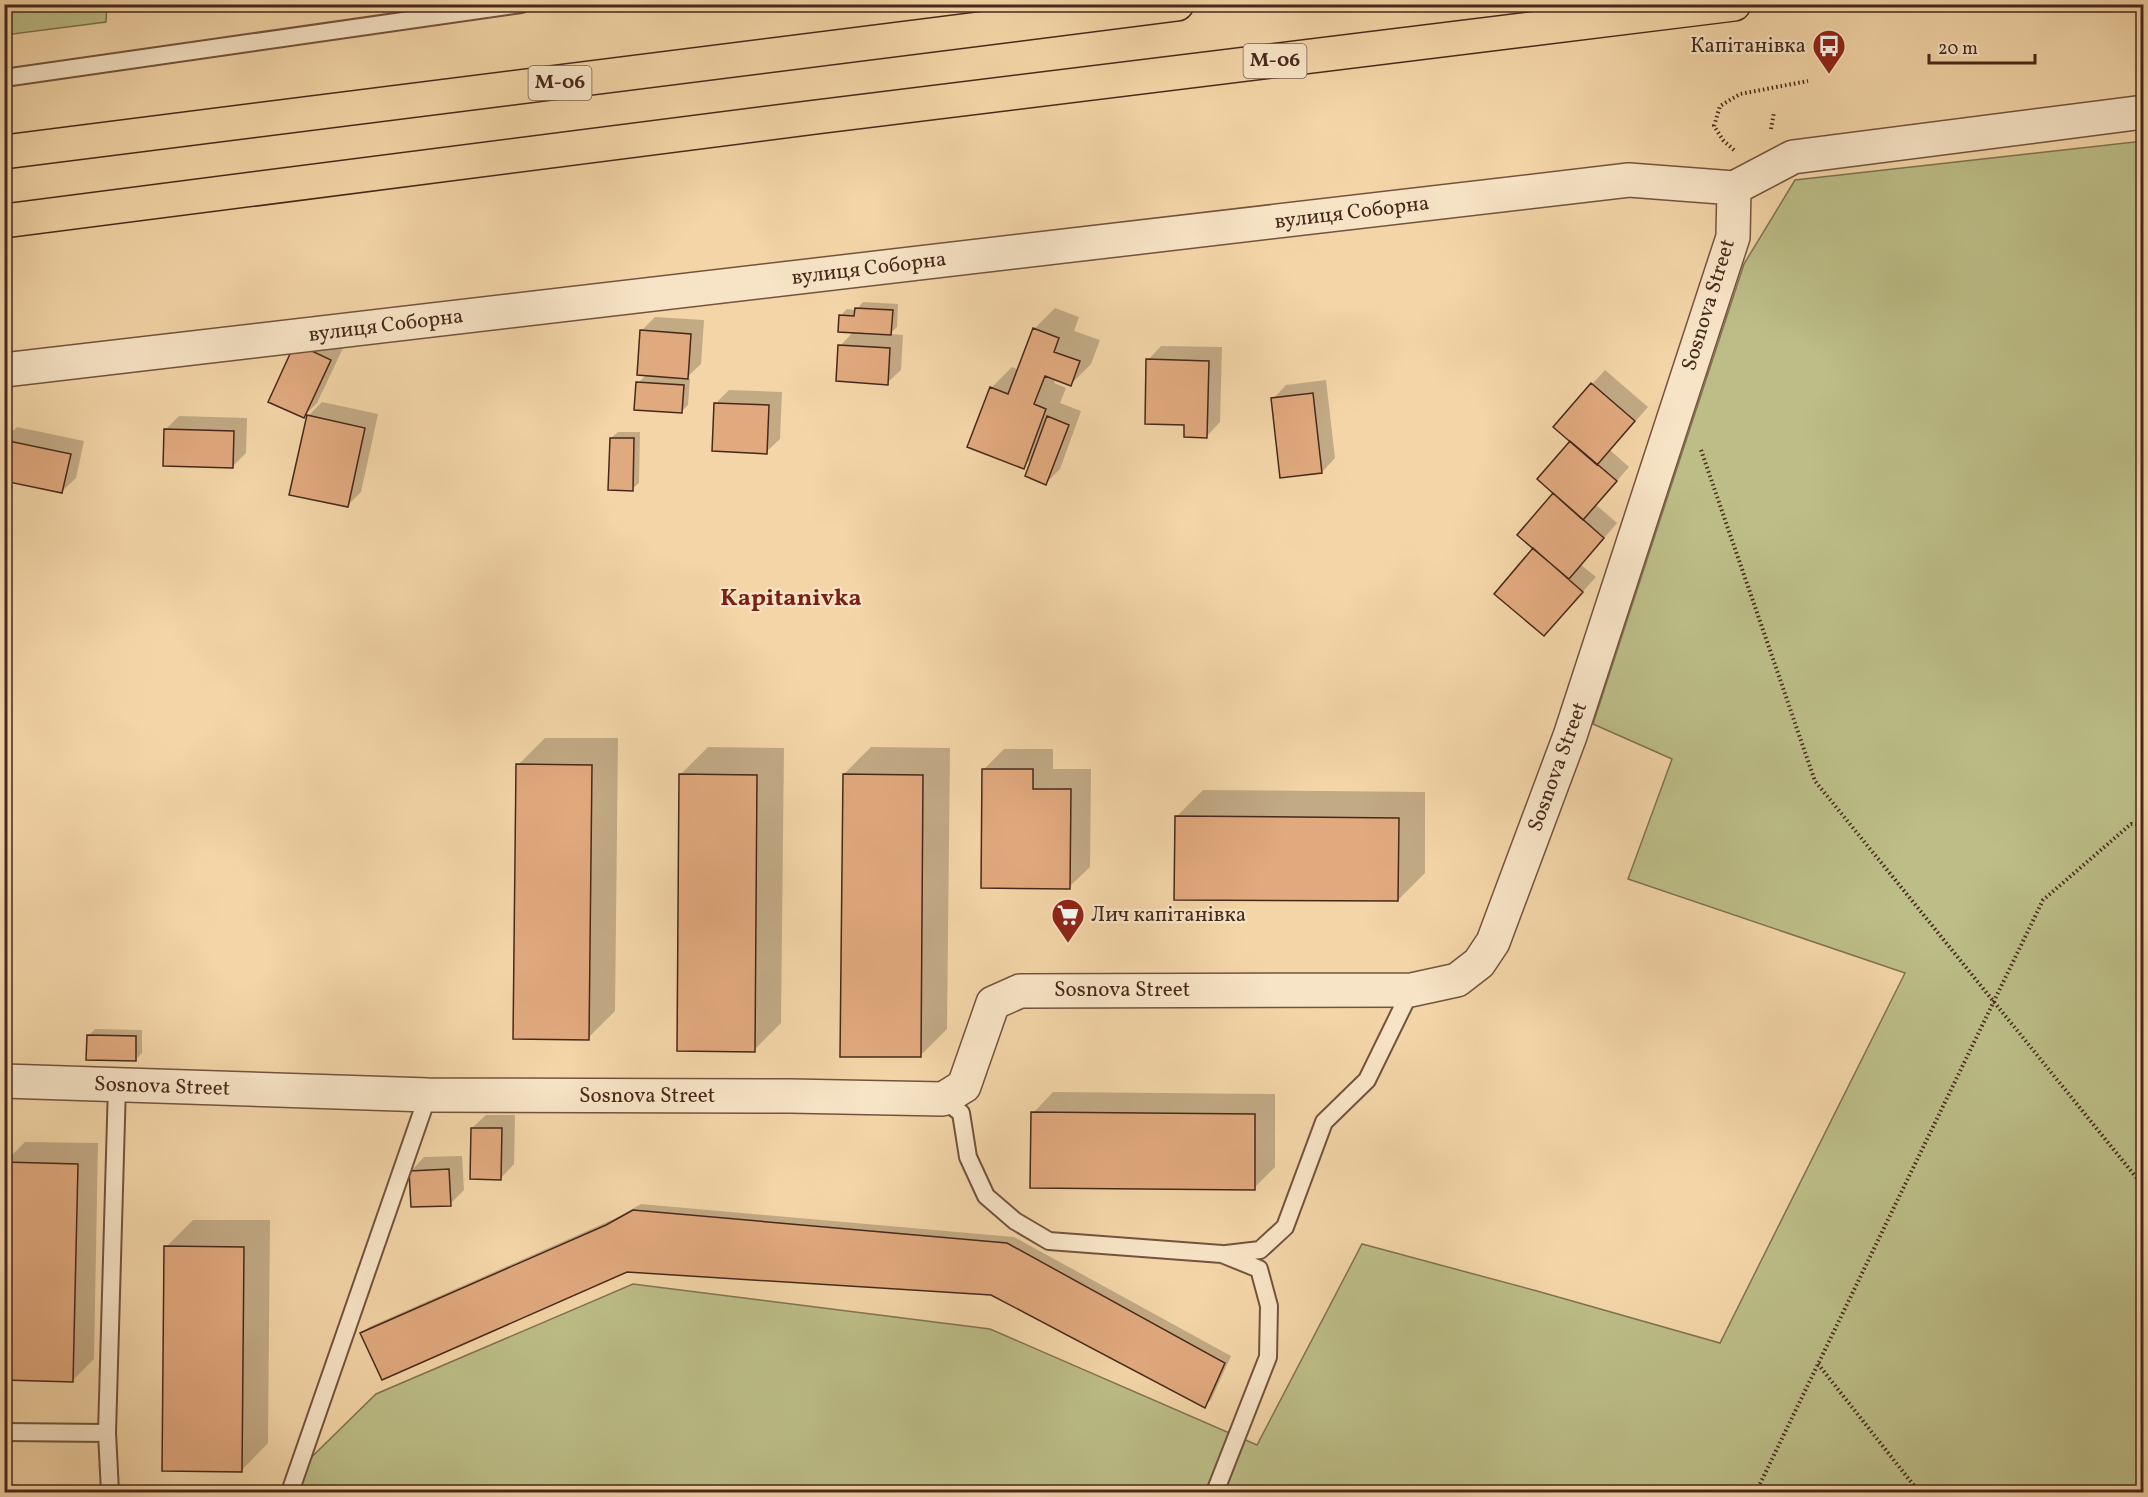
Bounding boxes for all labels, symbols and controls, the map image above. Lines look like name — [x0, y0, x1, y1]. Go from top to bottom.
scale bar — [1929, 27, 2036, 65]
bus stop icon: Капітанівка — [1811, 28, 1847, 75]
place label: Капітанівка — [1690, 32, 1806, 61]
text: 20 m — [1938, 37, 1978, 62]
road number: М-06 — [1244, 44, 1306, 78]
road number: М-06 — [528, 66, 592, 100]
street label: вулиця Соборна — [1273, 189, 1431, 237]
street label: Sosnova Street — [1675, 236, 1743, 374]
street label: вулиця Соборна — [790, 245, 948, 293]
street label: вулиця Соборна — [307, 302, 465, 350]
district label: Kapitanivka — [720, 582, 862, 616]
street label: Sosnova Street — [1521, 698, 1595, 836]
supermarket icon: Лич капітанівка — [1050, 897, 1086, 944]
place label: Лич капітанівка — [1091, 901, 1246, 930]
street label: Sosnova Street — [1054, 976, 1190, 1005]
street label: Sosnova Street — [94, 1070, 230, 1104]
street label: Sosnova Street — [579, 1082, 715, 1111]

